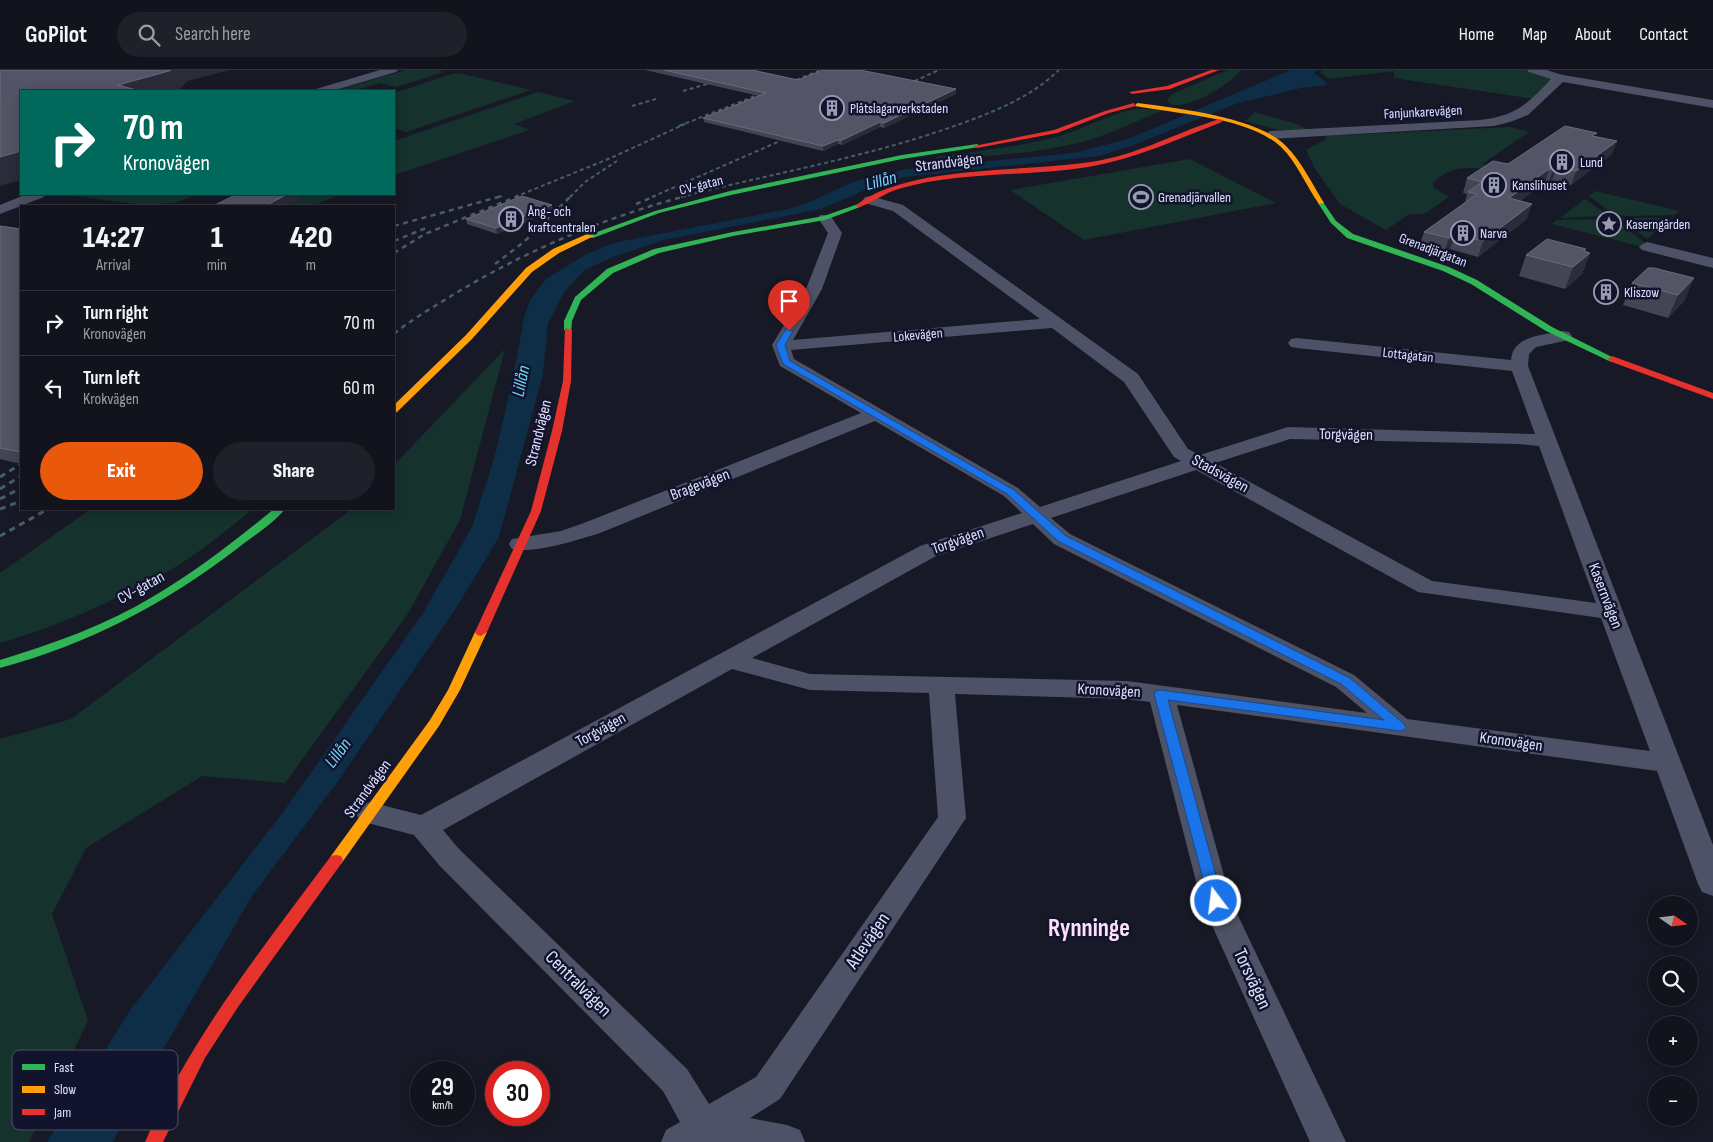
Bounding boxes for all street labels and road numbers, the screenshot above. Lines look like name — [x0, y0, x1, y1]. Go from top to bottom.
street label: Fanjunkarevägen — [1383, 101, 1463, 123]
street label: Strandvägen — [914, 149, 984, 177]
street label: CV-gatan — [677, 171, 725, 199]
street label: Grenadjärgatan — [1397, 229, 1469, 271]
street label: Lokevägen — [893, 324, 943, 346]
street label: Lottagatan — [1382, 344, 1434, 366]
street label: Strandvägen — [522, 398, 556, 468]
street label: Torgvägen — [1319, 425, 1373, 445]
street label: Stadsvägen — [1188, 451, 1252, 497]
street label: Bragevägen — [668, 465, 732, 505]
street label: Torgvägen — [929, 523, 987, 559]
street label: Kasernvägen — [1584, 561, 1626, 631]
street label: CV-gatan — [114, 567, 168, 609]
street label: Kronovägen — [1077, 680, 1141, 702]
street label: Torgvägen — [573, 709, 629, 751]
street label: Kronovägen — [1478, 728, 1544, 756]
street label: Strandvägen — [340, 756, 396, 822]
street label: Atlevägen — [840, 909, 895, 974]
street label: Torsvägen — [1228, 945, 1276, 1013]
street label: Centralvägen — [540, 946, 616, 1022]

